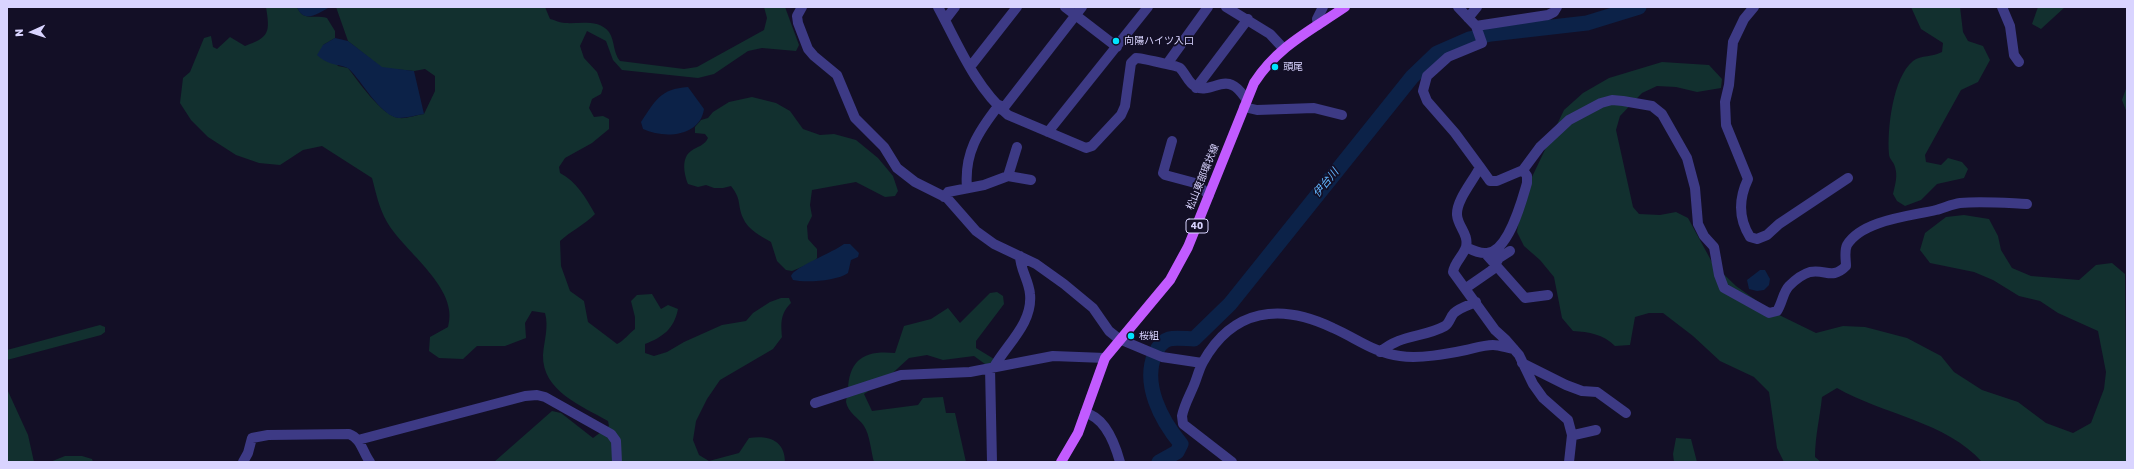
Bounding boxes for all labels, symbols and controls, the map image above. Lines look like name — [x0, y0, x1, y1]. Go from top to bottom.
north arrow — [12, 12, 52, 52]
text: N — [13, 28, 26, 37]
place label: 向陽ハイツ入口 — [1124, 35, 1194, 47]
marker: 向陽ハイツ入口 — [1111, 36, 1121, 46]
place label: 頭尾 — [1283, 61, 1303, 73]
marker: 頭尾 — [1270, 62, 1280, 72]
street label: 松山東部環状線 — [1184, 142, 1222, 212]
water label: 伊台川 — [1310, 166, 1342, 200]
road number: 40 — [1186, 219, 1208, 233]
place label: 桜組 — [1139, 330, 1159, 342]
marker: 桜組 — [1126, 331, 1136, 341]

